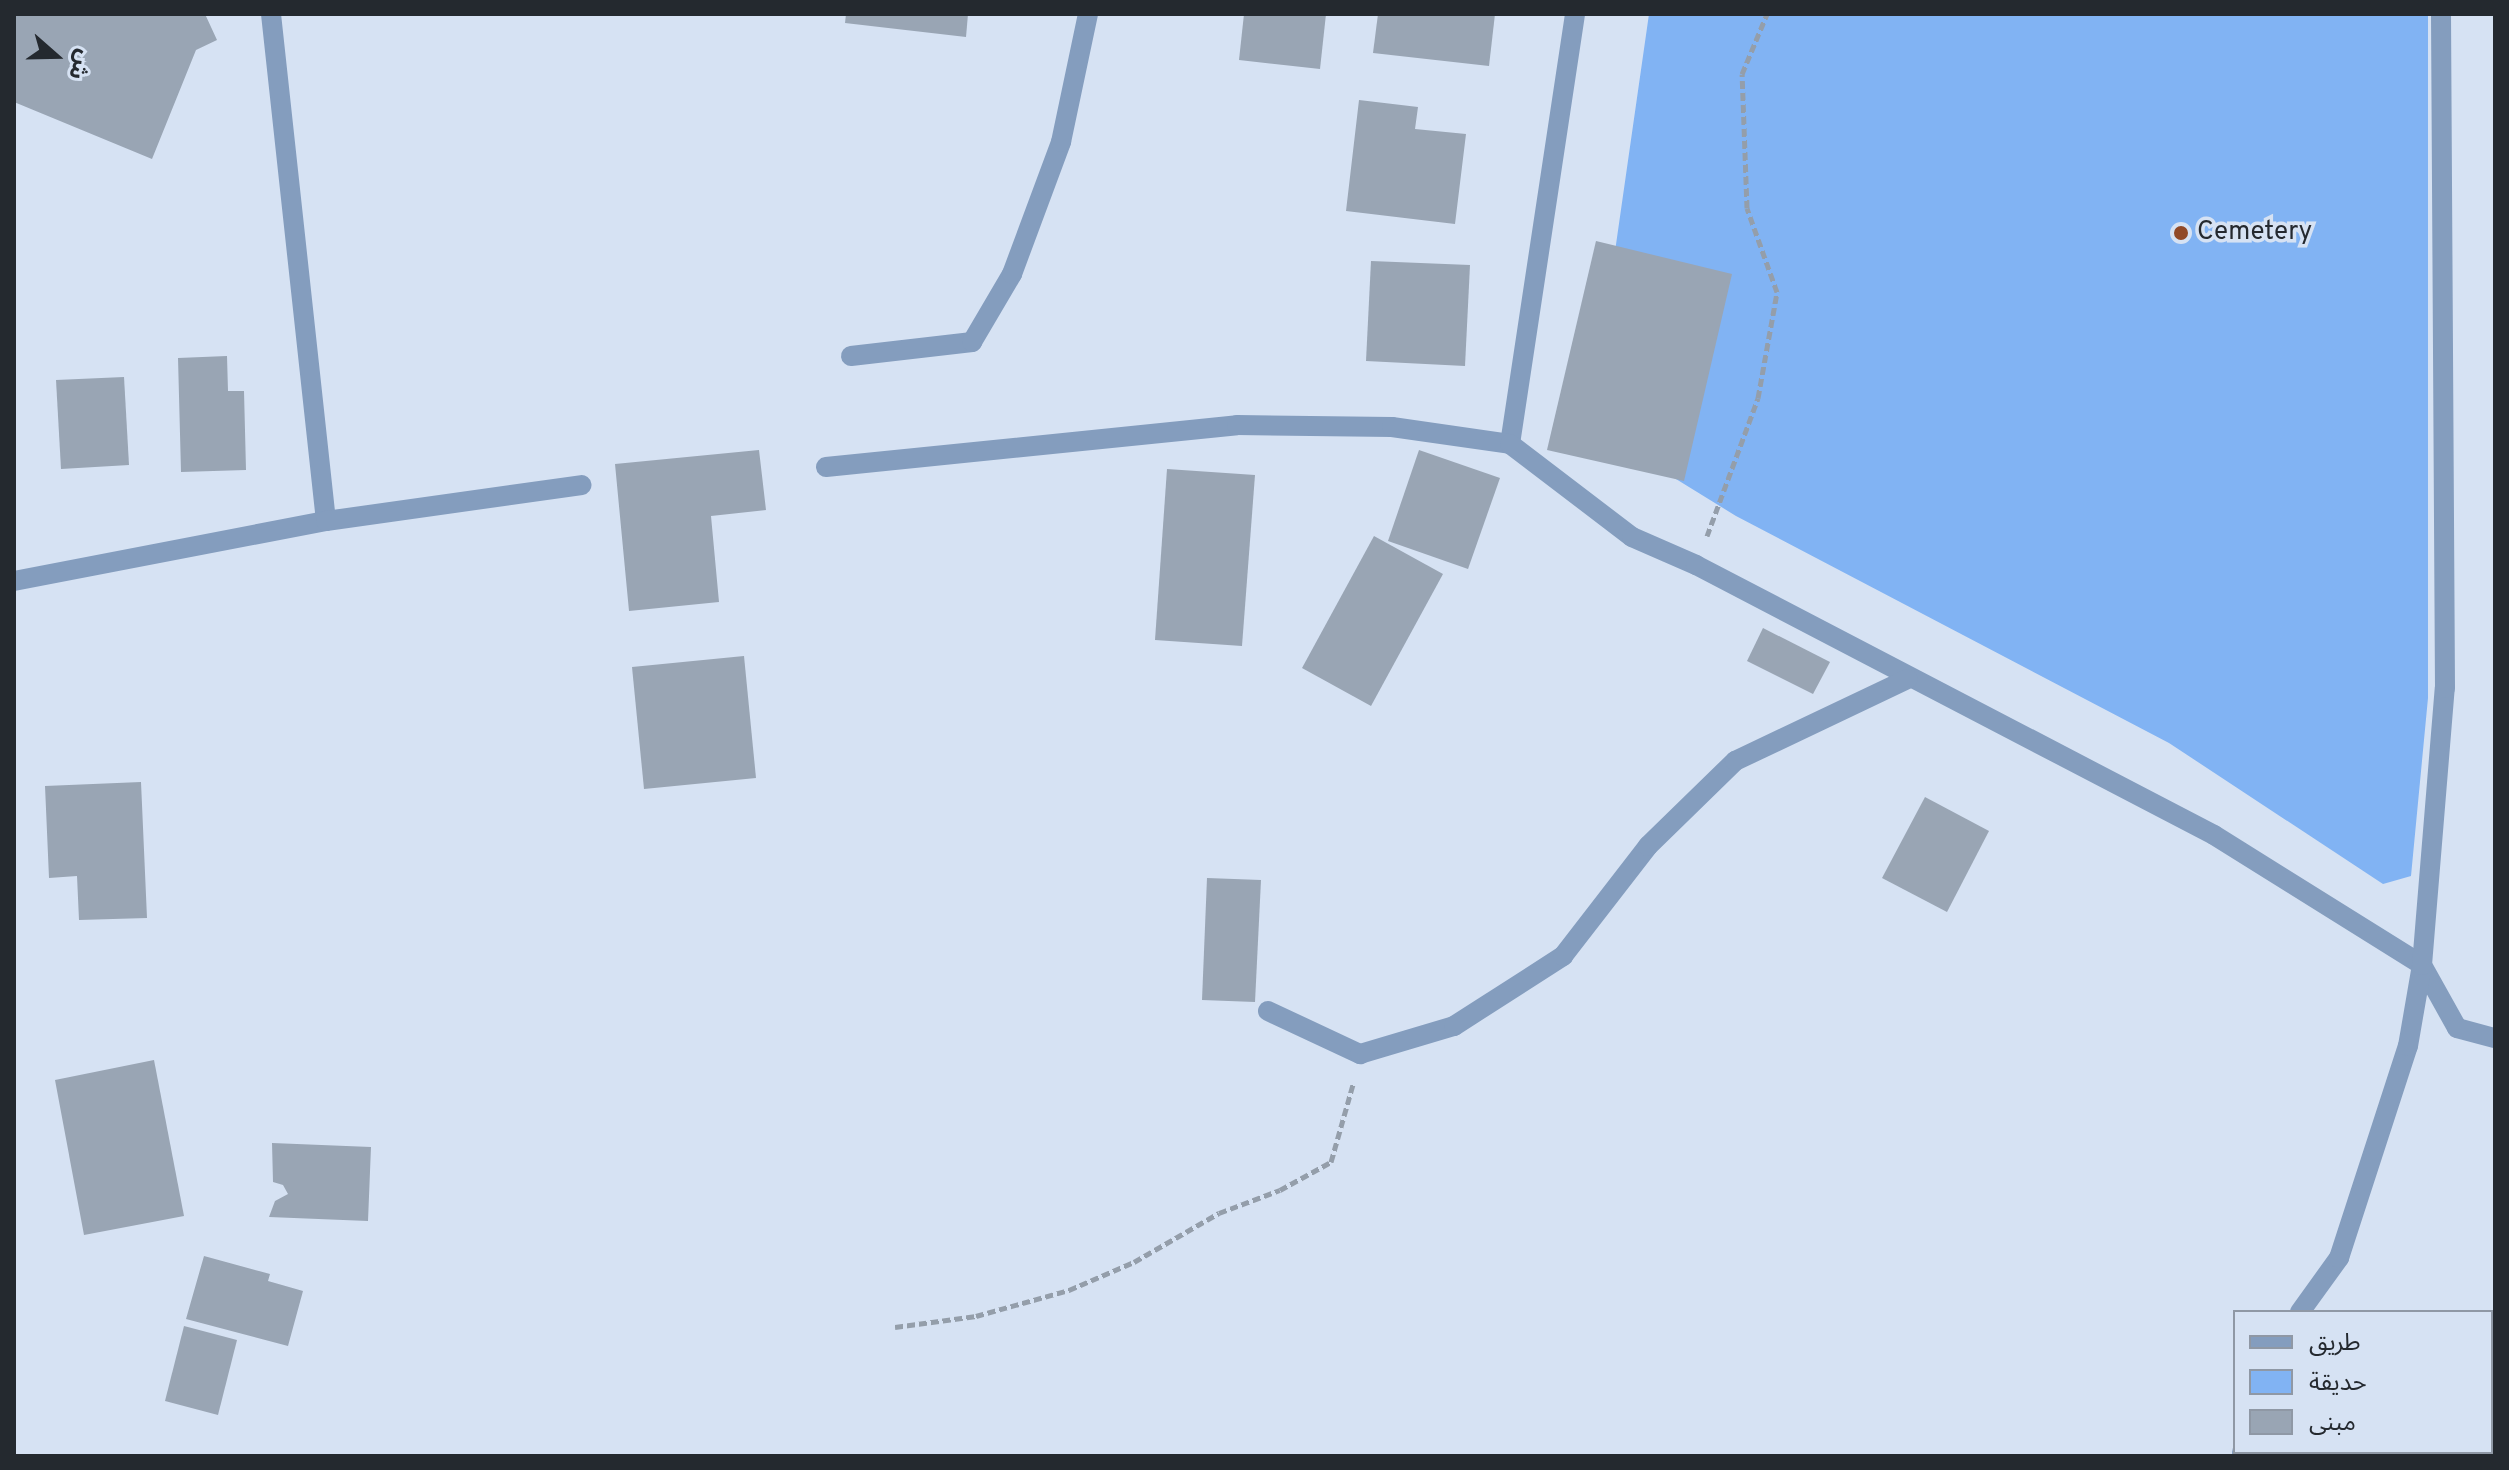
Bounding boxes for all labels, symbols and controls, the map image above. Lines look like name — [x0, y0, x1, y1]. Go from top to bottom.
north arrow — [16, 16, 96, 96]
text: ش — [61, 46, 97, 83]
place label: Cemetery — [2197, 217, 2312, 249]
marker: Cemetery — [2172, 224, 2190, 242]
legend — [2233, 1310, 2493, 1454]
text: طريق — [2309, 1329, 2361, 1359]
text: حديقة — [2309, 1369, 2367, 1399]
text: مبنى — [2309, 1409, 2356, 1439]

